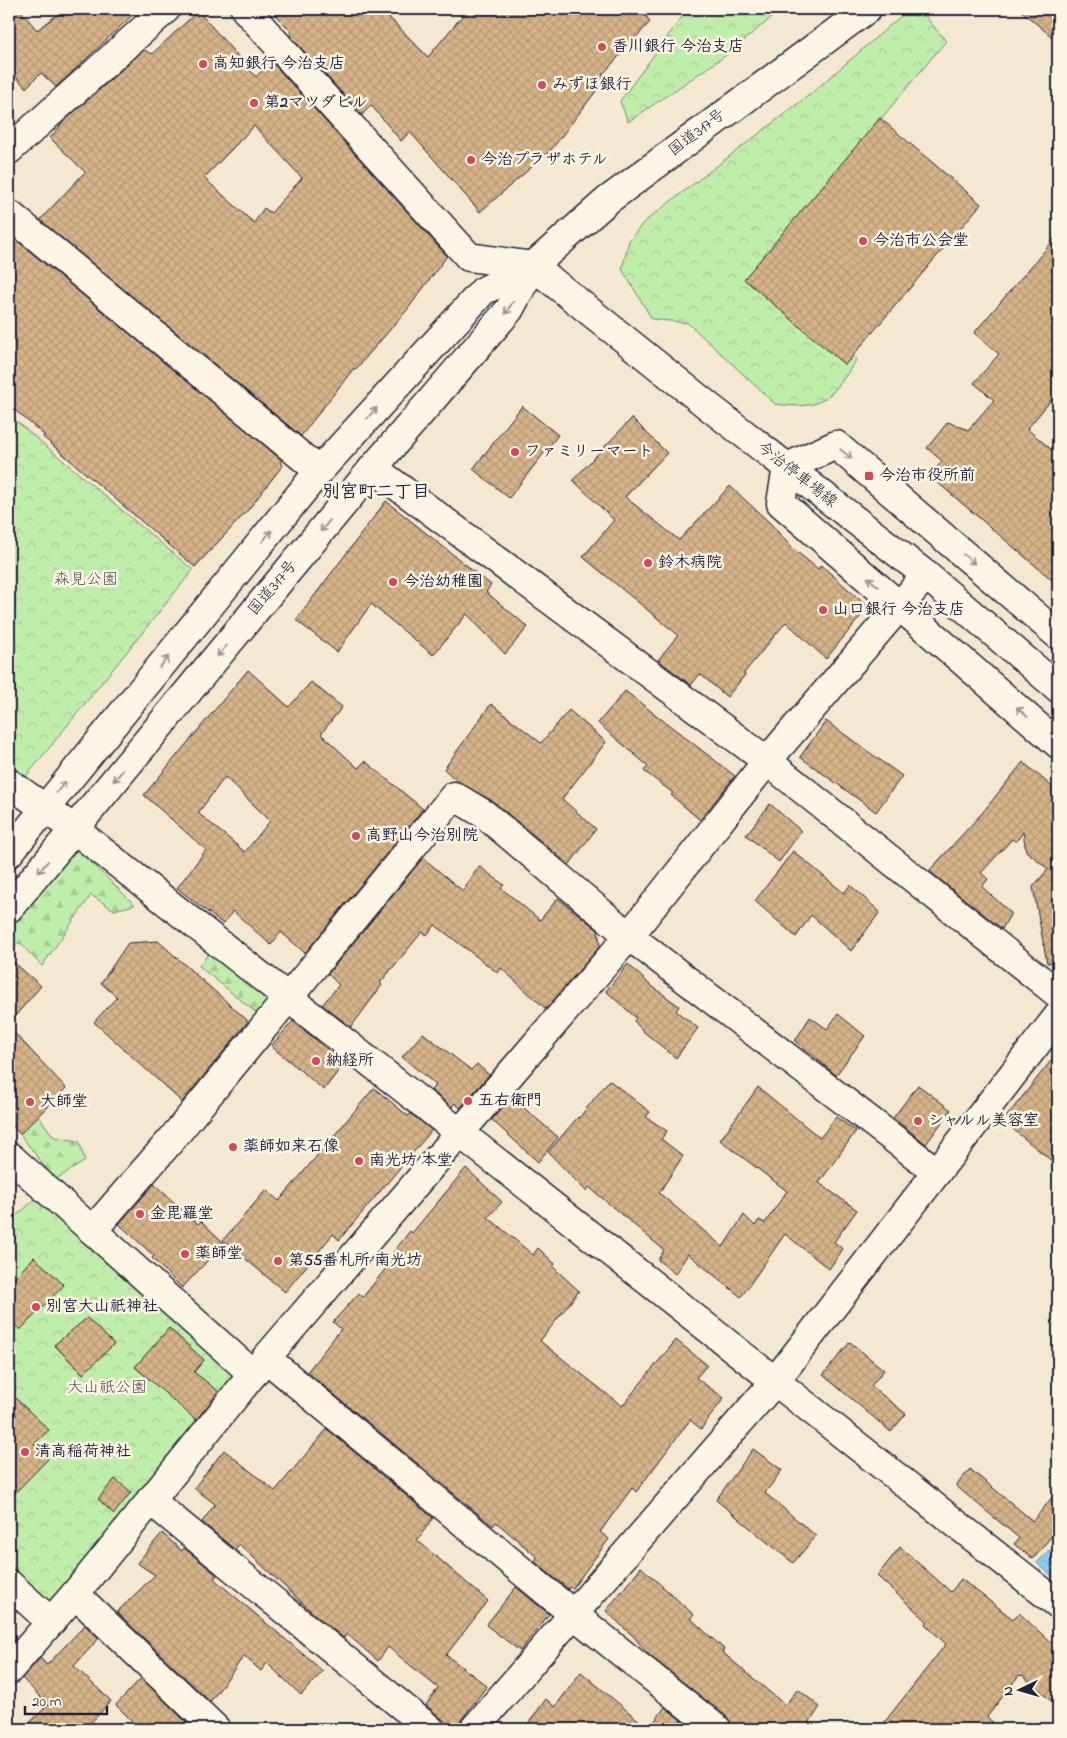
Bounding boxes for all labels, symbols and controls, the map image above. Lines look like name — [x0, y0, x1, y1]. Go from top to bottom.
place label: 香川銀行 今治支店 — [612, 35, 744, 59]
marker: 香川銀行 今治支店 — [596, 41, 608, 53]
place label: 高知銀行 今治支店 — [213, 52, 345, 76]
marker: 高知銀行 今治支店 — [197, 58, 209, 70]
place label: みずほ銀行 — [552, 73, 632, 97]
marker: みずほ銀行 — [536, 79, 548, 91]
place label: 第2マツダビル — [264, 91, 368, 115]
marker: 第2マツダビル — [248, 97, 260, 109]
street label: 国道317号 — [663, 103, 731, 163]
place label: 今治プラザホテル — [481, 148, 608, 172]
marker: 今治プラザホテル — [465, 154, 477, 166]
place label: 今治市公会堂 — [873, 229, 969, 253]
marker: 今治市公会堂 — [857, 235, 869, 247]
one-way arrow — [504, 301, 514, 315]
one-way arrow — [366, 406, 378, 419]
street label: 今治停車場線 — [752, 436, 842, 514]
place label: ファミリーマート — [525, 440, 654, 464]
marker: ファミリーマート — [509, 446, 521, 458]
one-way arrow — [839, 448, 852, 459]
place label: 今治市役所前 — [879, 464, 975, 488]
marker: 今治市役所前 — [863, 470, 875, 482]
district label: 別宮町二丁目 — [322, 480, 430, 506]
one-way arrow — [320, 519, 331, 532]
one-way arrow — [261, 530, 272, 543]
place label: 鈴木病院 — [658, 551, 722, 575]
one-way arrow — [963, 553, 976, 565]
street label: 国道317号 — [243, 555, 303, 621]
marker: 鈴木病院 — [642, 557, 654, 569]
park label: 森見公園 — [54, 568, 118, 592]
place label: 今治幼稚園 — [403, 570, 483, 594]
marker: 今治幼稚園 — [387, 576, 399, 588]
one-way arrow — [867, 576, 880, 588]
place label: 山口銀行 今治支店 — [833, 598, 965, 622]
marker: 山口銀行 今治支店 — [817, 604, 829, 616]
one-way arrow — [216, 644, 227, 657]
one-way arrow — [158, 655, 169, 668]
one-way arrow — [1015, 706, 1028, 718]
one-way arrow — [113, 770, 124, 783]
one-way arrow — [55, 781, 66, 794]
place label: 高野山今治別院 — [366, 824, 478, 848]
marker: 高野山今治別院 — [350, 830, 362, 842]
one-way arrow — [37, 860, 49, 873]
place label: 納経所 — [326, 1049, 374, 1073]
marker: 納経所 — [310, 1055, 322, 1067]
place label: 五右衛門 — [478, 1089, 542, 1113]
place label: 大師堂 — [40, 1090, 88, 1114]
marker: 五右衛門 — [462, 1095, 474, 1107]
marker: 大師堂 — [24, 1096, 36, 1108]
place label: シャルル美容室 — [928, 1109, 1039, 1133]
marker: シャルル美容室 — [912, 1115, 924, 1127]
place label: 薬師如来石像 — [243, 1135, 339, 1159]
marker: 薬師如来石像 — [227, 1141, 239, 1153]
place label: 南光坊 本堂 — [369, 1149, 453, 1173]
marker: 南光坊 本堂 — [353, 1155, 365, 1167]
place label: 金毘羅堂 — [150, 1202, 214, 1226]
marker: 金毘羅堂 — [134, 1208, 146, 1220]
place label: 薬師堂 — [195, 1242, 243, 1266]
marker: 薬師堂 — [179, 1248, 191, 1260]
place label: 第55番札所 南光坊 — [288, 1249, 422, 1273]
marker: 第55番札所 南光坊 — [272, 1255, 284, 1267]
place label: 別宮大山祇神社 — [46, 1295, 158, 1319]
marker: 別宮大山祇神社 — [30, 1301, 42, 1313]
park label: 大山祇公園 — [67, 1376, 147, 1400]
place label: 清高稲荷神社 — [35, 1440, 131, 1464]
marker: 清高稲荷神社 — [19, 1446, 31, 1458]
north arrow — [994, 1666, 1044, 1716]
scale bar — [25, 1683, 108, 1715]
text: N — [998, 1685, 1019, 1697]
text: 20 m — [32, 1691, 62, 1713]

